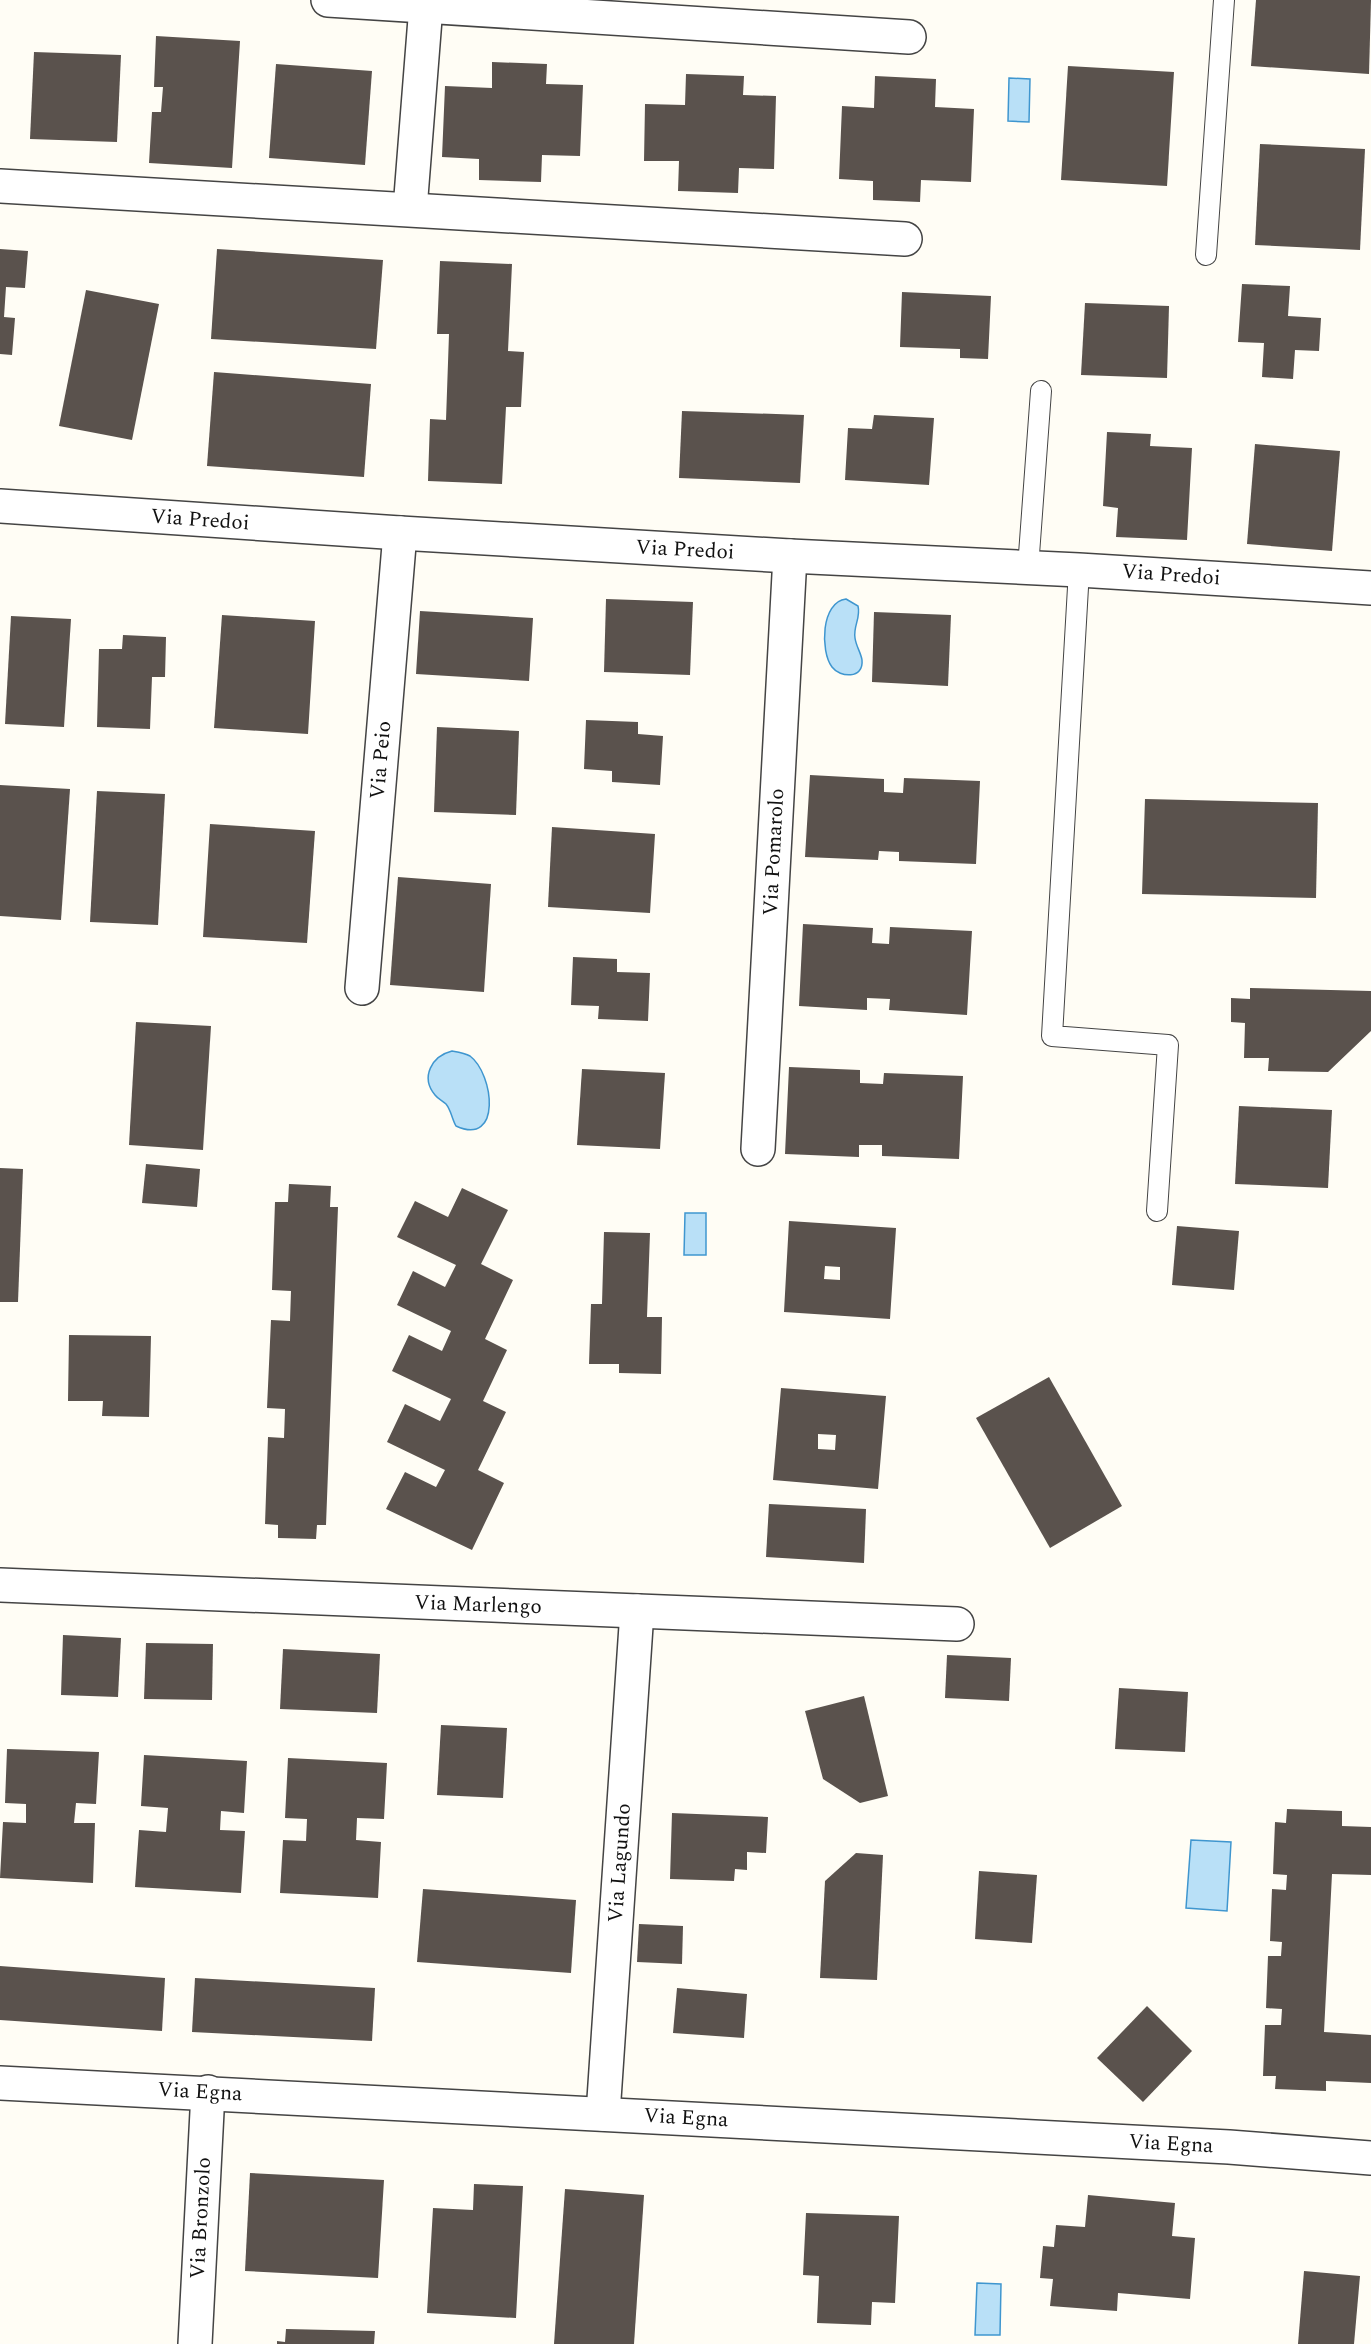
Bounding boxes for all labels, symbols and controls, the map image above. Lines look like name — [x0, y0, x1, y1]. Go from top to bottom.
street label: Via Predoi — [150, 501, 250, 539]
street label: Via Predoi — [635, 531, 735, 569]
street label: Via Predoi — [1121, 556, 1221, 594]
street label: Via Peio — [362, 719, 400, 801]
street label: Via Pomarolo — [755, 788, 793, 916]
street label: Via Marlengo — [414, 1587, 542, 1623]
street label: Via Lagundo — [600, 1802, 640, 1924]
street label: Via Egna — [157, 2074, 244, 2110]
street label: Via Egna — [643, 2100, 730, 2136]
street label: Via Egna — [1128, 2126, 1215, 2162]
street label: Via Bronzolo — [182, 2156, 220, 2280]

